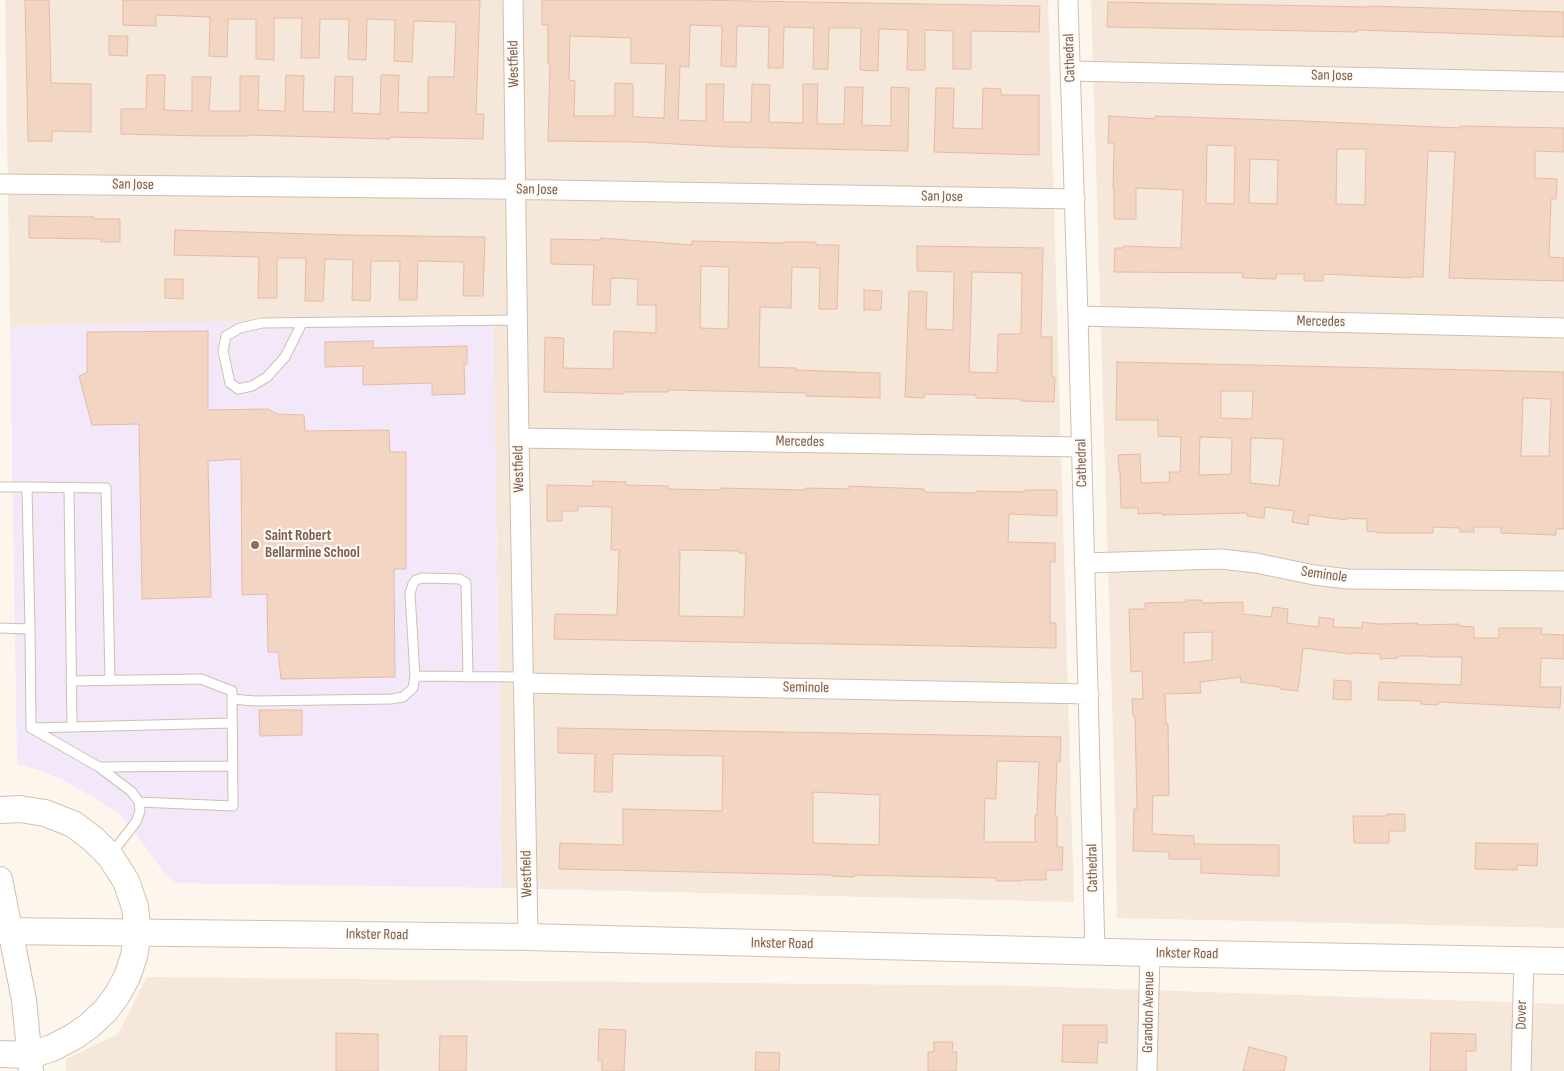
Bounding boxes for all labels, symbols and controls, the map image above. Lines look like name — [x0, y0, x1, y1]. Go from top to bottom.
street label: Cathedral — [1060, 33, 1080, 83]
street label: Westfield — [505, 40, 523, 88]
street label: San Jose — [1311, 67, 1353, 85]
street label: San Jose — [112, 176, 154, 194]
street label: San Jose — [516, 181, 558, 199]
street label: San Jose — [921, 188, 963, 206]
street label: Mercedes — [1297, 313, 1345, 331]
street label: Mercedes — [776, 433, 824, 451]
street label: Cathedral — [1073, 438, 1091, 488]
street label: Westfield — [510, 445, 528, 493]
place label: Saint Robert Bellarmine School — [265, 527, 360, 562]
marker: Saint Robert Bellarmine School — [249, 539, 261, 551]
street label: Seminole — [1300, 563, 1348, 587]
street label: Seminole — [783, 679, 829, 697]
street label: Cathedral — [1084, 843, 1102, 893]
street label: Westfield — [518, 850, 536, 898]
street label: Inkster Road — [346, 925, 408, 945]
street label: Inkster Road — [751, 934, 813, 954]
street label: Inkster Road — [1156, 944, 1218, 964]
street label: Grandon Avenue — [1139, 971, 1159, 1053]
street label: Dover — [1513, 1000, 1531, 1030]

